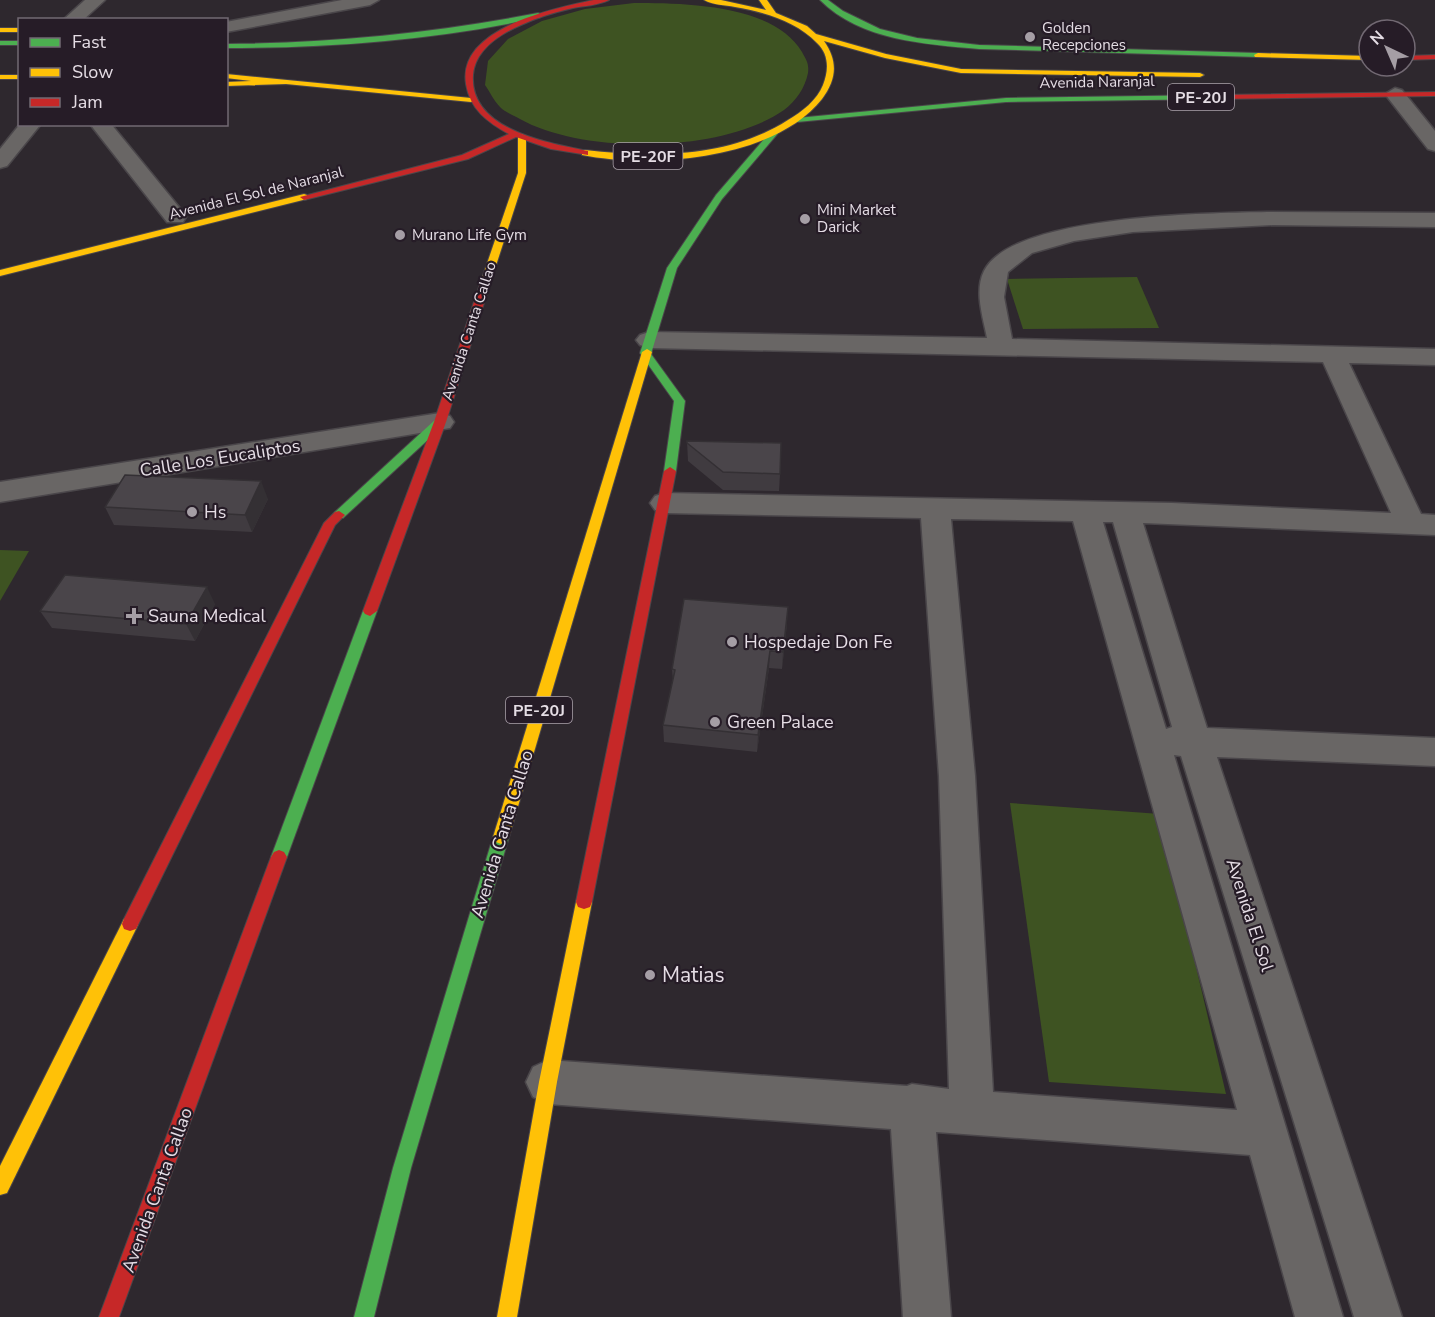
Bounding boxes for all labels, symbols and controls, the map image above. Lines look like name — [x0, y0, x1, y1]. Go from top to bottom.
legend — [18, 18, 228, 126]
place label: Golden Recepciones — [1042, 18, 1126, 55]
north arrow — [1357, 18, 1417, 78]
text: N — [1365, 26, 1389, 50]
text: Fast — [72, 30, 107, 54]
marker: Golden Recepciones — [1023, 30, 1037, 44]
text: Slow — [72, 60, 113, 84]
street label: Avenida Naranjal — [1039, 71, 1155, 93]
road number: PE-20J — [1168, 84, 1234, 110]
text: Jam — [71, 90, 103, 114]
road number: PE-20F — [614, 143, 682, 169]
street label: Avenida El Sol de Naranjal — [167, 162, 346, 224]
place label: Mini Market Darick — [817, 200, 897, 237]
marker: Mini Market Darick — [798, 212, 812, 226]
place label: Murano Life Gym — [412, 225, 527, 245]
marker: Murano Life Gym — [393, 228, 407, 242]
street label: Avenida Canta Callao — [437, 259, 501, 403]
street label: Calle Los Eucaliptos — [138, 433, 302, 483]
place label: Hs — [204, 500, 226, 524]
marker: Hs — [185, 505, 199, 519]
place label: Sauna Medical — [148, 604, 267, 628]
marker: Sauna Medical — [125, 607, 143, 625]
place label: Hospedaje Don Fe — [744, 630, 892, 654]
marker: Hospedaje Don Fe — [725, 635, 739, 649]
road number: PE-20J — [506, 697, 572, 723]
place label: Green Palace — [727, 710, 834, 734]
marker: Green Palace — [708, 715, 722, 729]
street label: Avenida Canta Callao — [465, 747, 539, 921]
street label: Avenida El Sol — [1220, 856, 1280, 975]
place label: Matias — [662, 961, 725, 989]
marker: Matias — [643, 968, 657, 982]
street label: Avenida Canta Callao — [116, 1104, 198, 1276]

